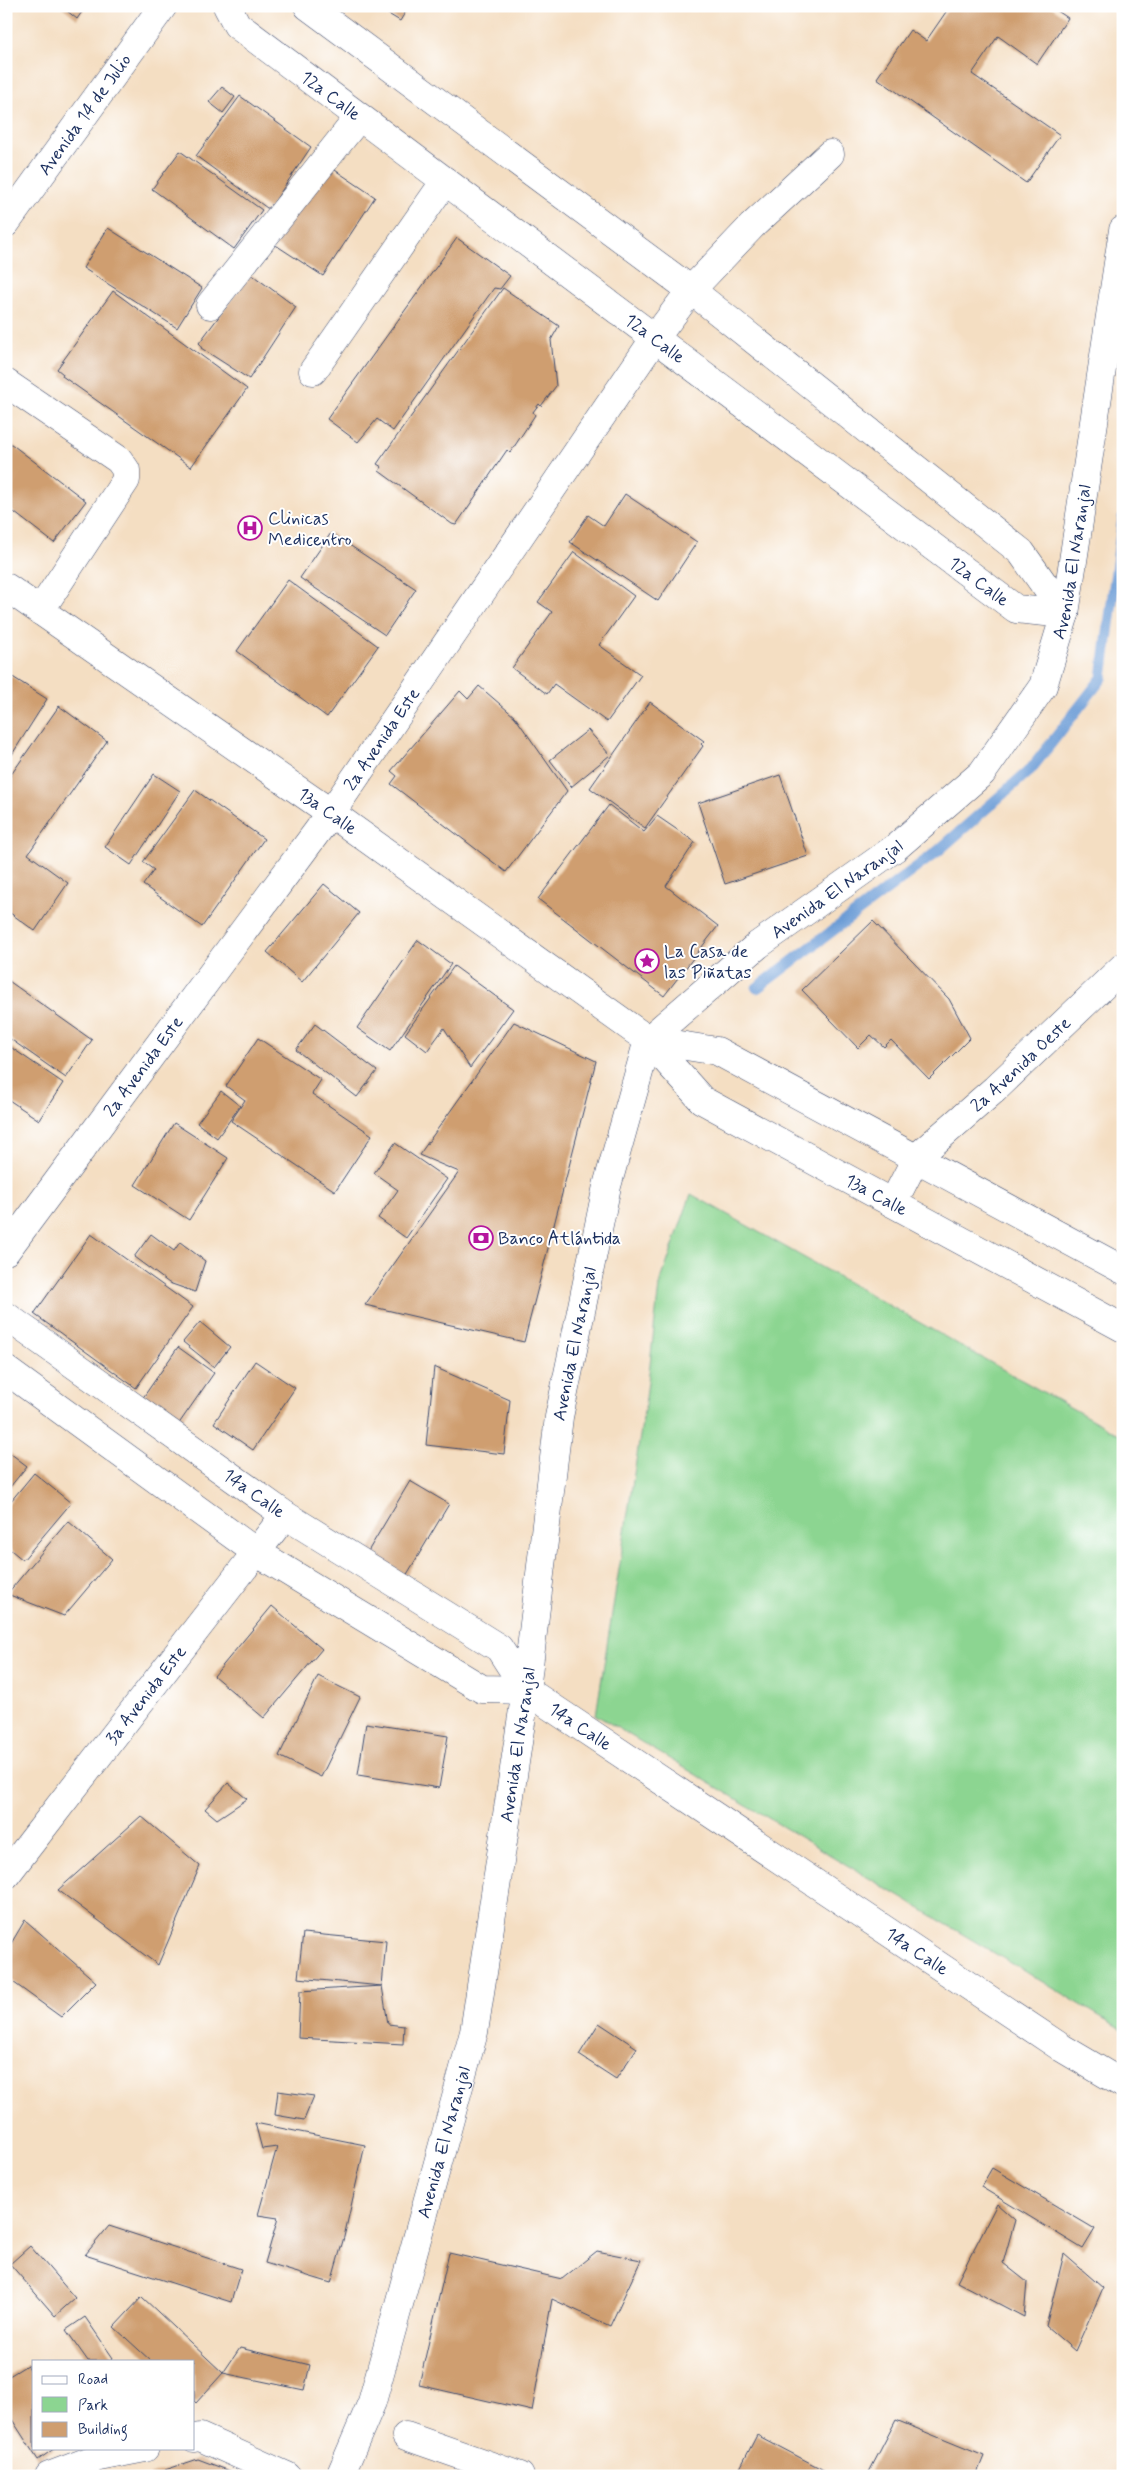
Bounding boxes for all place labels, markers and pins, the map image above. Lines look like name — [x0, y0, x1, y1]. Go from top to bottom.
place label: Clinicas Medicentro — [268, 507, 352, 552]
hospital icon: Clinicas Medicentro — [237, 515, 263, 541]
place label: La Casa de las Piñatas — [664, 940, 752, 985]
place icon: La Casa de las Piñatas — [634, 948, 660, 974]
bank icon: Banco Atlántida — [468, 1225, 494, 1251]
place label: Banco Atlántida — [498, 1227, 621, 1251]

